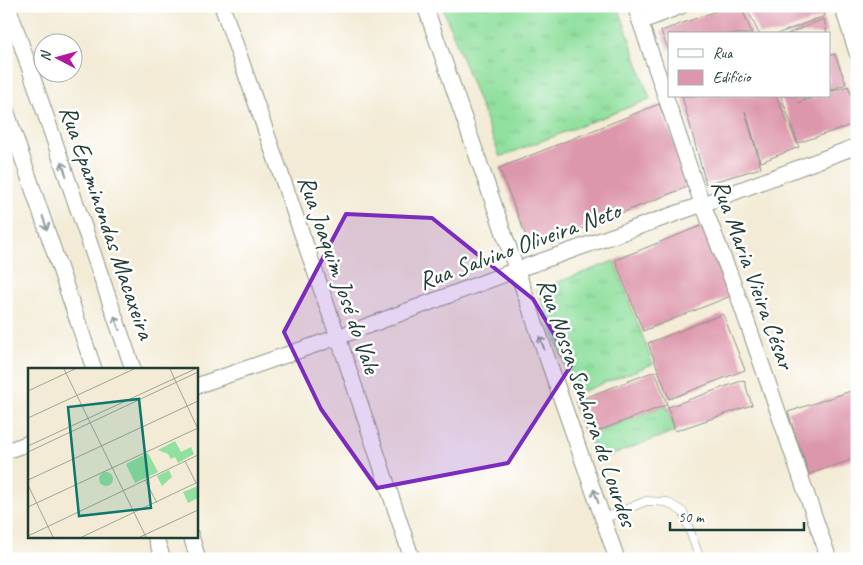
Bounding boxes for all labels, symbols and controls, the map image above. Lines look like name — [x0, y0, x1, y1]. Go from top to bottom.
north arrow — [32, 32, 82, 82]
legend — [668, 32, 830, 98]
text: Rua — [713, 44, 733, 63]
text: N — [37, 49, 55, 62]
text: Edifício — [713, 68, 752, 87]
street label: Rua Epaminondas Macaxeira — [52, 101, 163, 345]
one-way arrow — [59, 162, 68, 177]
street label: Rua Joaquim José do Vale — [290, 171, 389, 379]
street label: Rua Maria Vieira César — [704, 175, 803, 375]
street label: Rua Salvino Oliveira Neto — [414, 194, 628, 297]
one-way arrow — [40, 214, 50, 230]
street label: Rua Nossa Senhora de Lourdes — [529, 274, 645, 533]
one-way arrow — [112, 315, 122, 331]
one-way arrow — [537, 336, 546, 351]
inset map — [28, 368, 198, 538]
one-way arrow — [590, 488, 600, 504]
scale bar — [670, 500, 804, 532]
text: 50 m — [678, 508, 705, 527]

